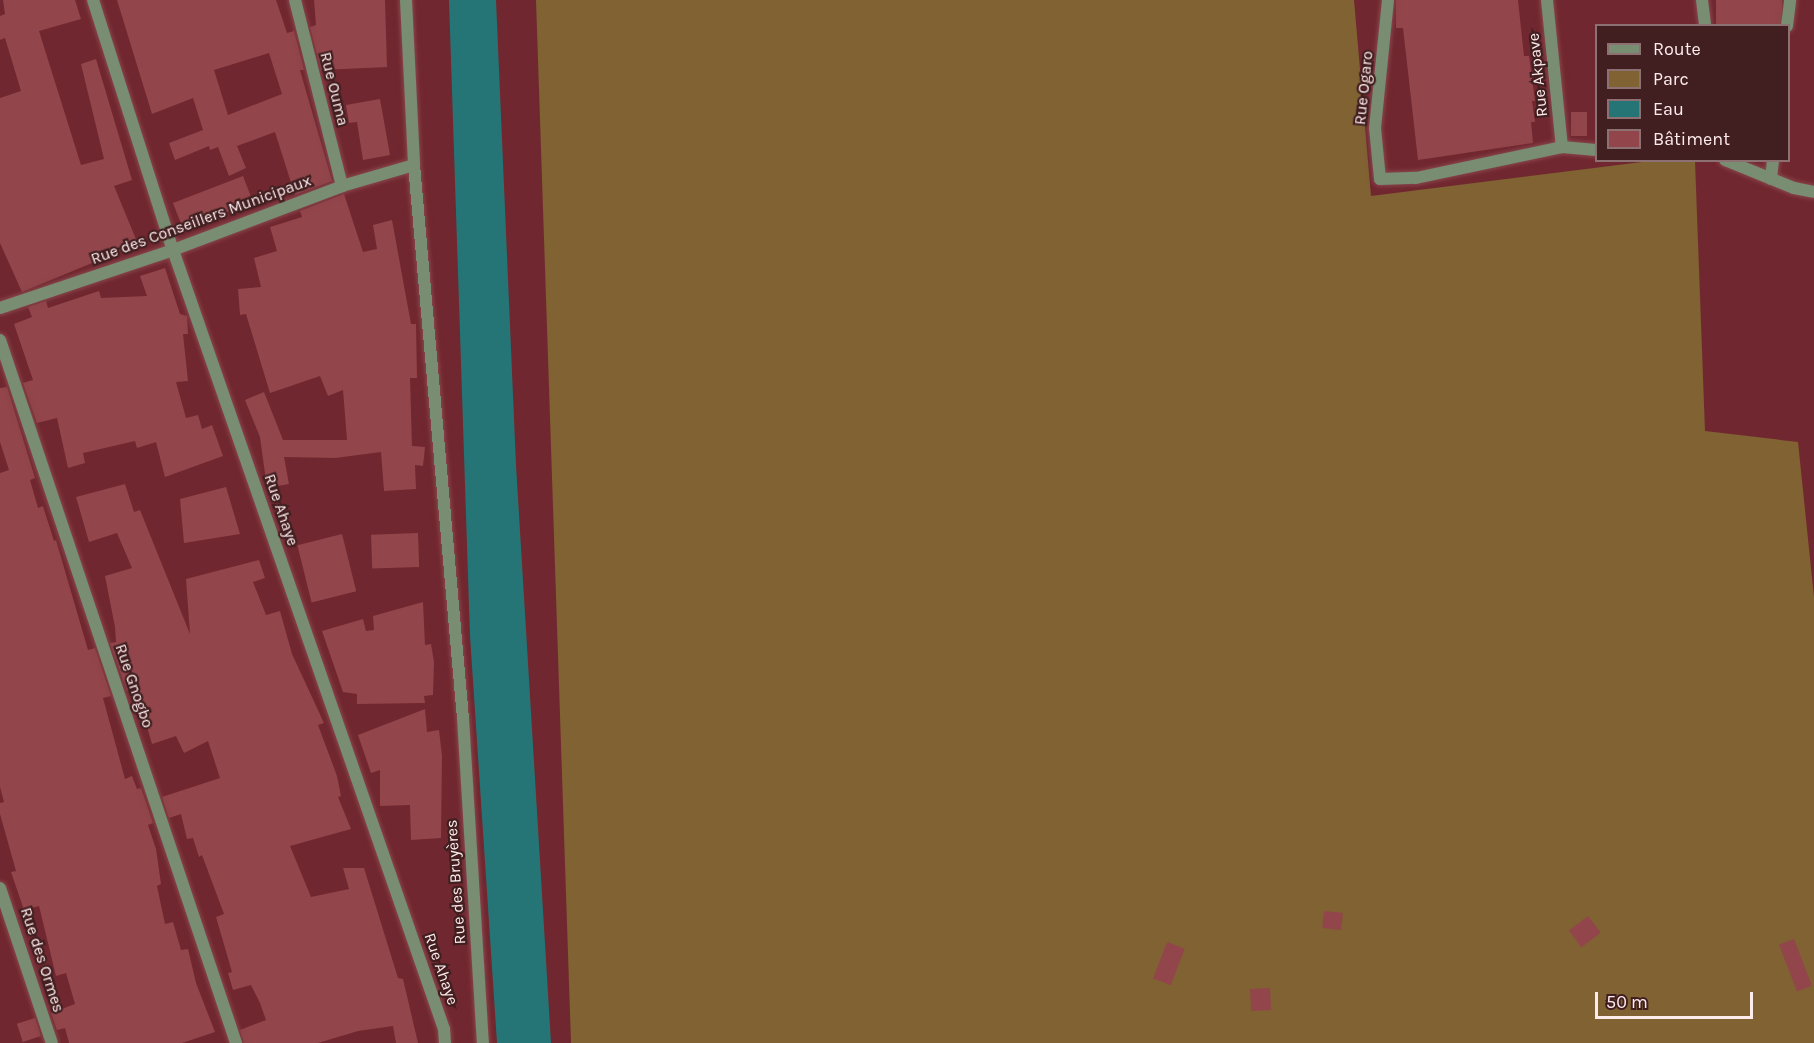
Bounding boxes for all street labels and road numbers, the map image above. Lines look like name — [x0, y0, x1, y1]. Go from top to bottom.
street label: Rue Akpave — [1524, 32, 1552, 118]
street label: Rue Ouma — [316, 50, 352, 128]
street label: Rue Ogaro — [1351, 50, 1377, 126]
street label: Rue des Conseillers Municipaux — [88, 171, 314, 269]
street label: Rue Ahaye — [260, 472, 302, 548]
street label: Rue Gnogbo — [111, 642, 157, 730]
street label: Rue des Bruyères — [442, 819, 470, 945]
street label: Rue des Ormes — [16, 905, 68, 1015]
street label: Rue Ahaye — [420, 931, 462, 1007]

